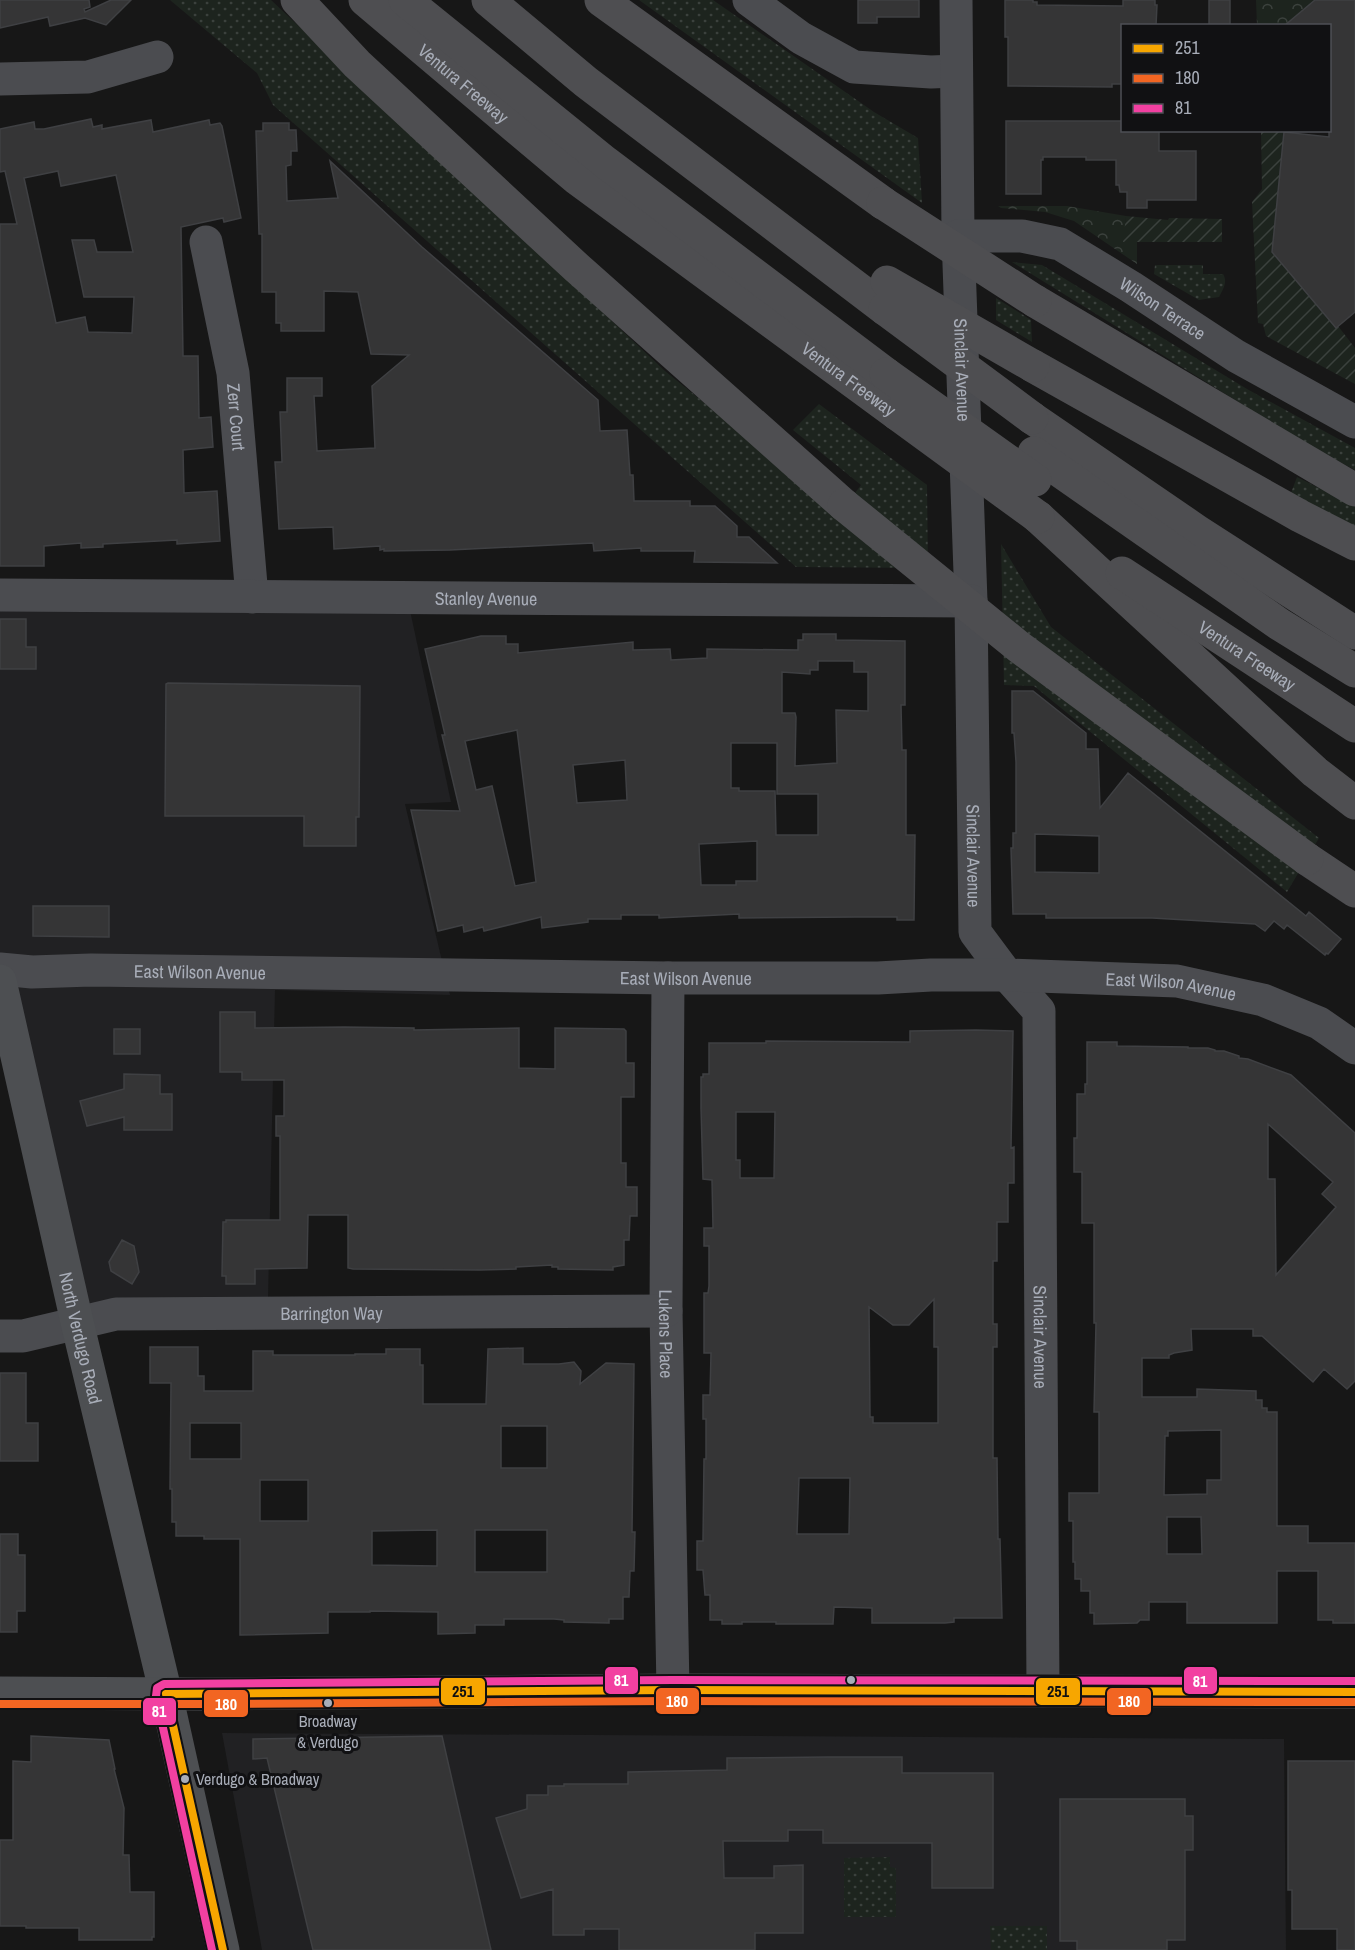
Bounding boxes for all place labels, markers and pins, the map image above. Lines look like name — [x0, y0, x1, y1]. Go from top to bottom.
unlabelled marker — [845, 1674, 857, 1686]
marker: Broadway & Verdugo — [322, 1697, 334, 1709]
place label: Broadway & Verdugo — [297, 1710, 359, 1753]
place label: Verdugo & Broadway — [196, 1768, 320, 1790]
marker: Verdugo & Broadway — [179, 1773, 191, 1785]

